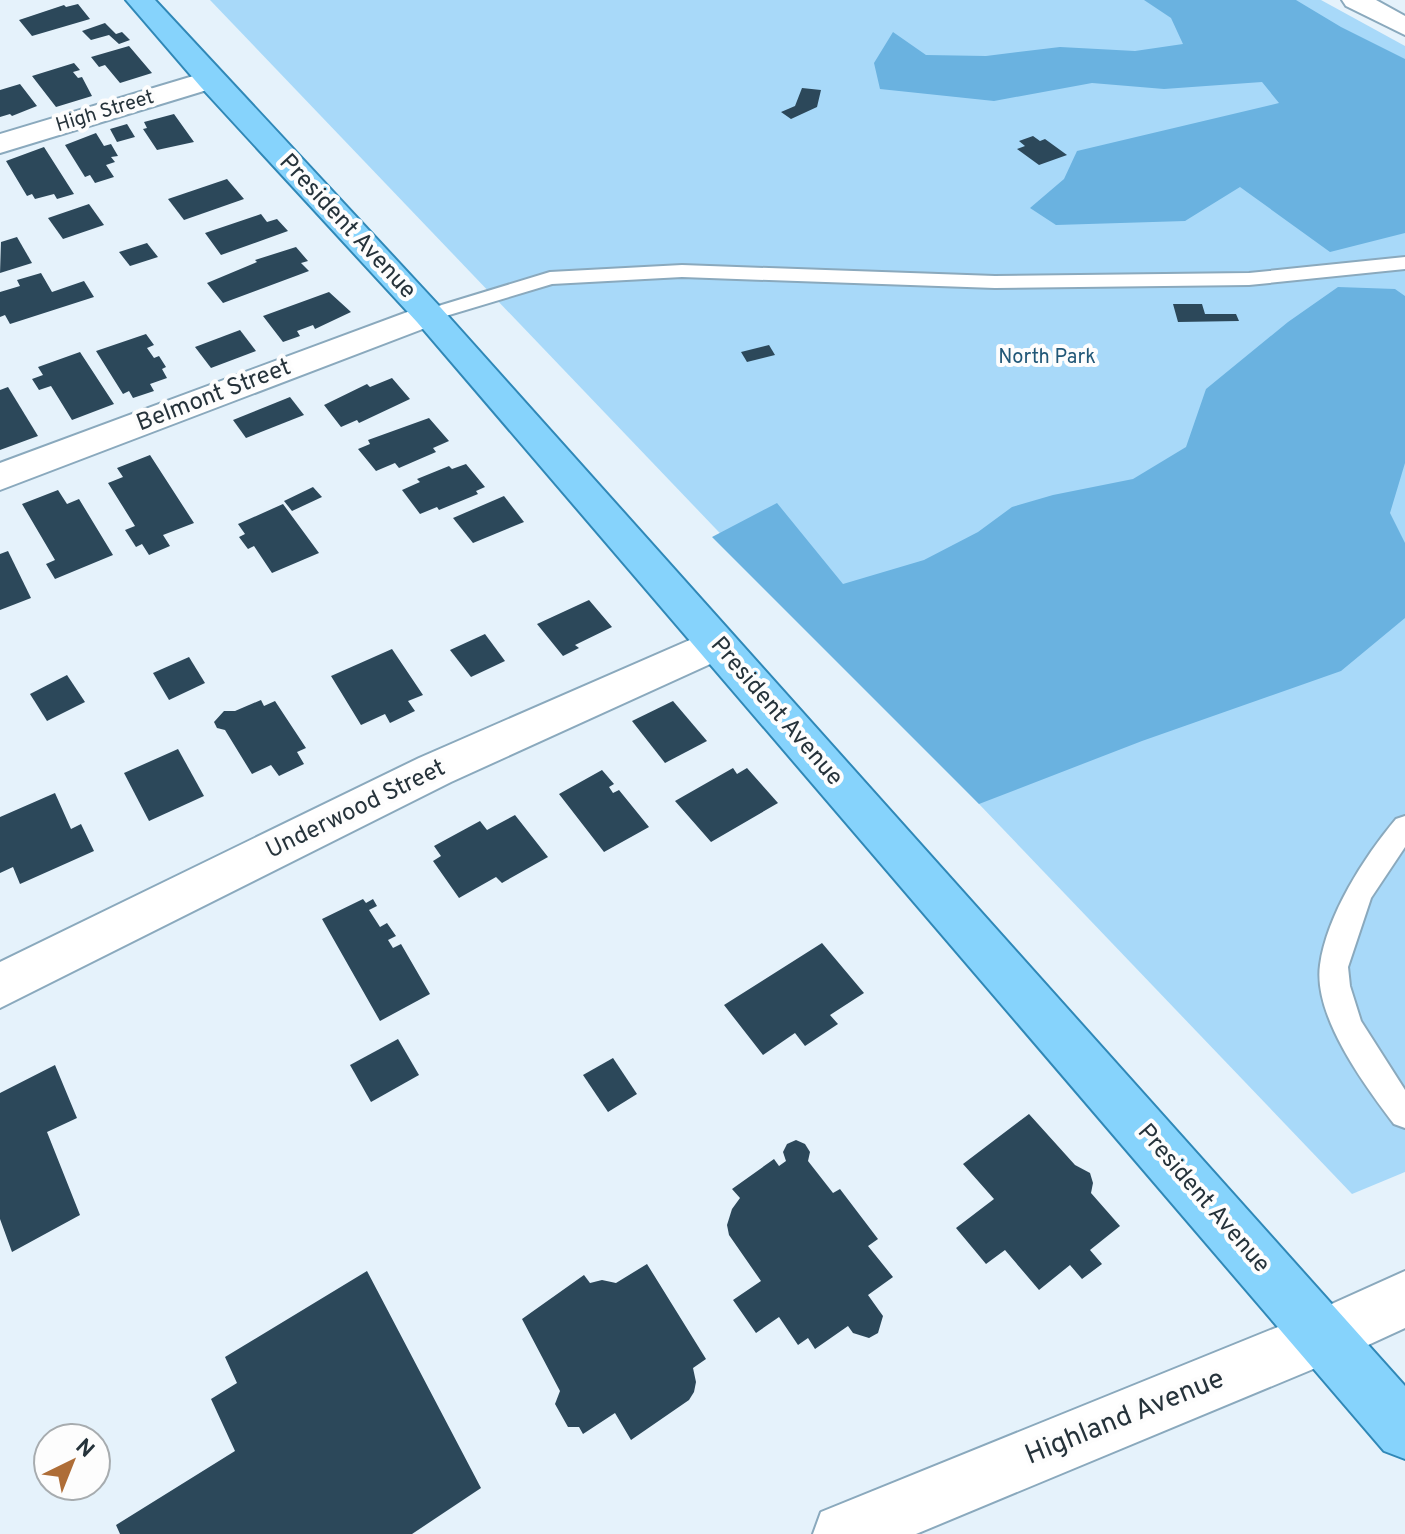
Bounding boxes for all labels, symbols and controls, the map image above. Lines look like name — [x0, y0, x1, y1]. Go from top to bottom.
street label: High Street — [53, 85, 157, 139]
street label: President Avenue — [272, 148, 422, 306]
park label: North Park — [998, 345, 1096, 371]
street label: Belmont Street — [133, 353, 295, 439]
street label: President Avenue — [703, 631, 849, 793]
street label: Underwood Street — [261, 754, 451, 866]
street label: President Avenue — [1130, 1118, 1276, 1280]
street label: Highland Avenue — [1020, 1362, 1230, 1474]
north arrow — [32, 1422, 112, 1502]
text: N — [69, 1434, 99, 1464]

